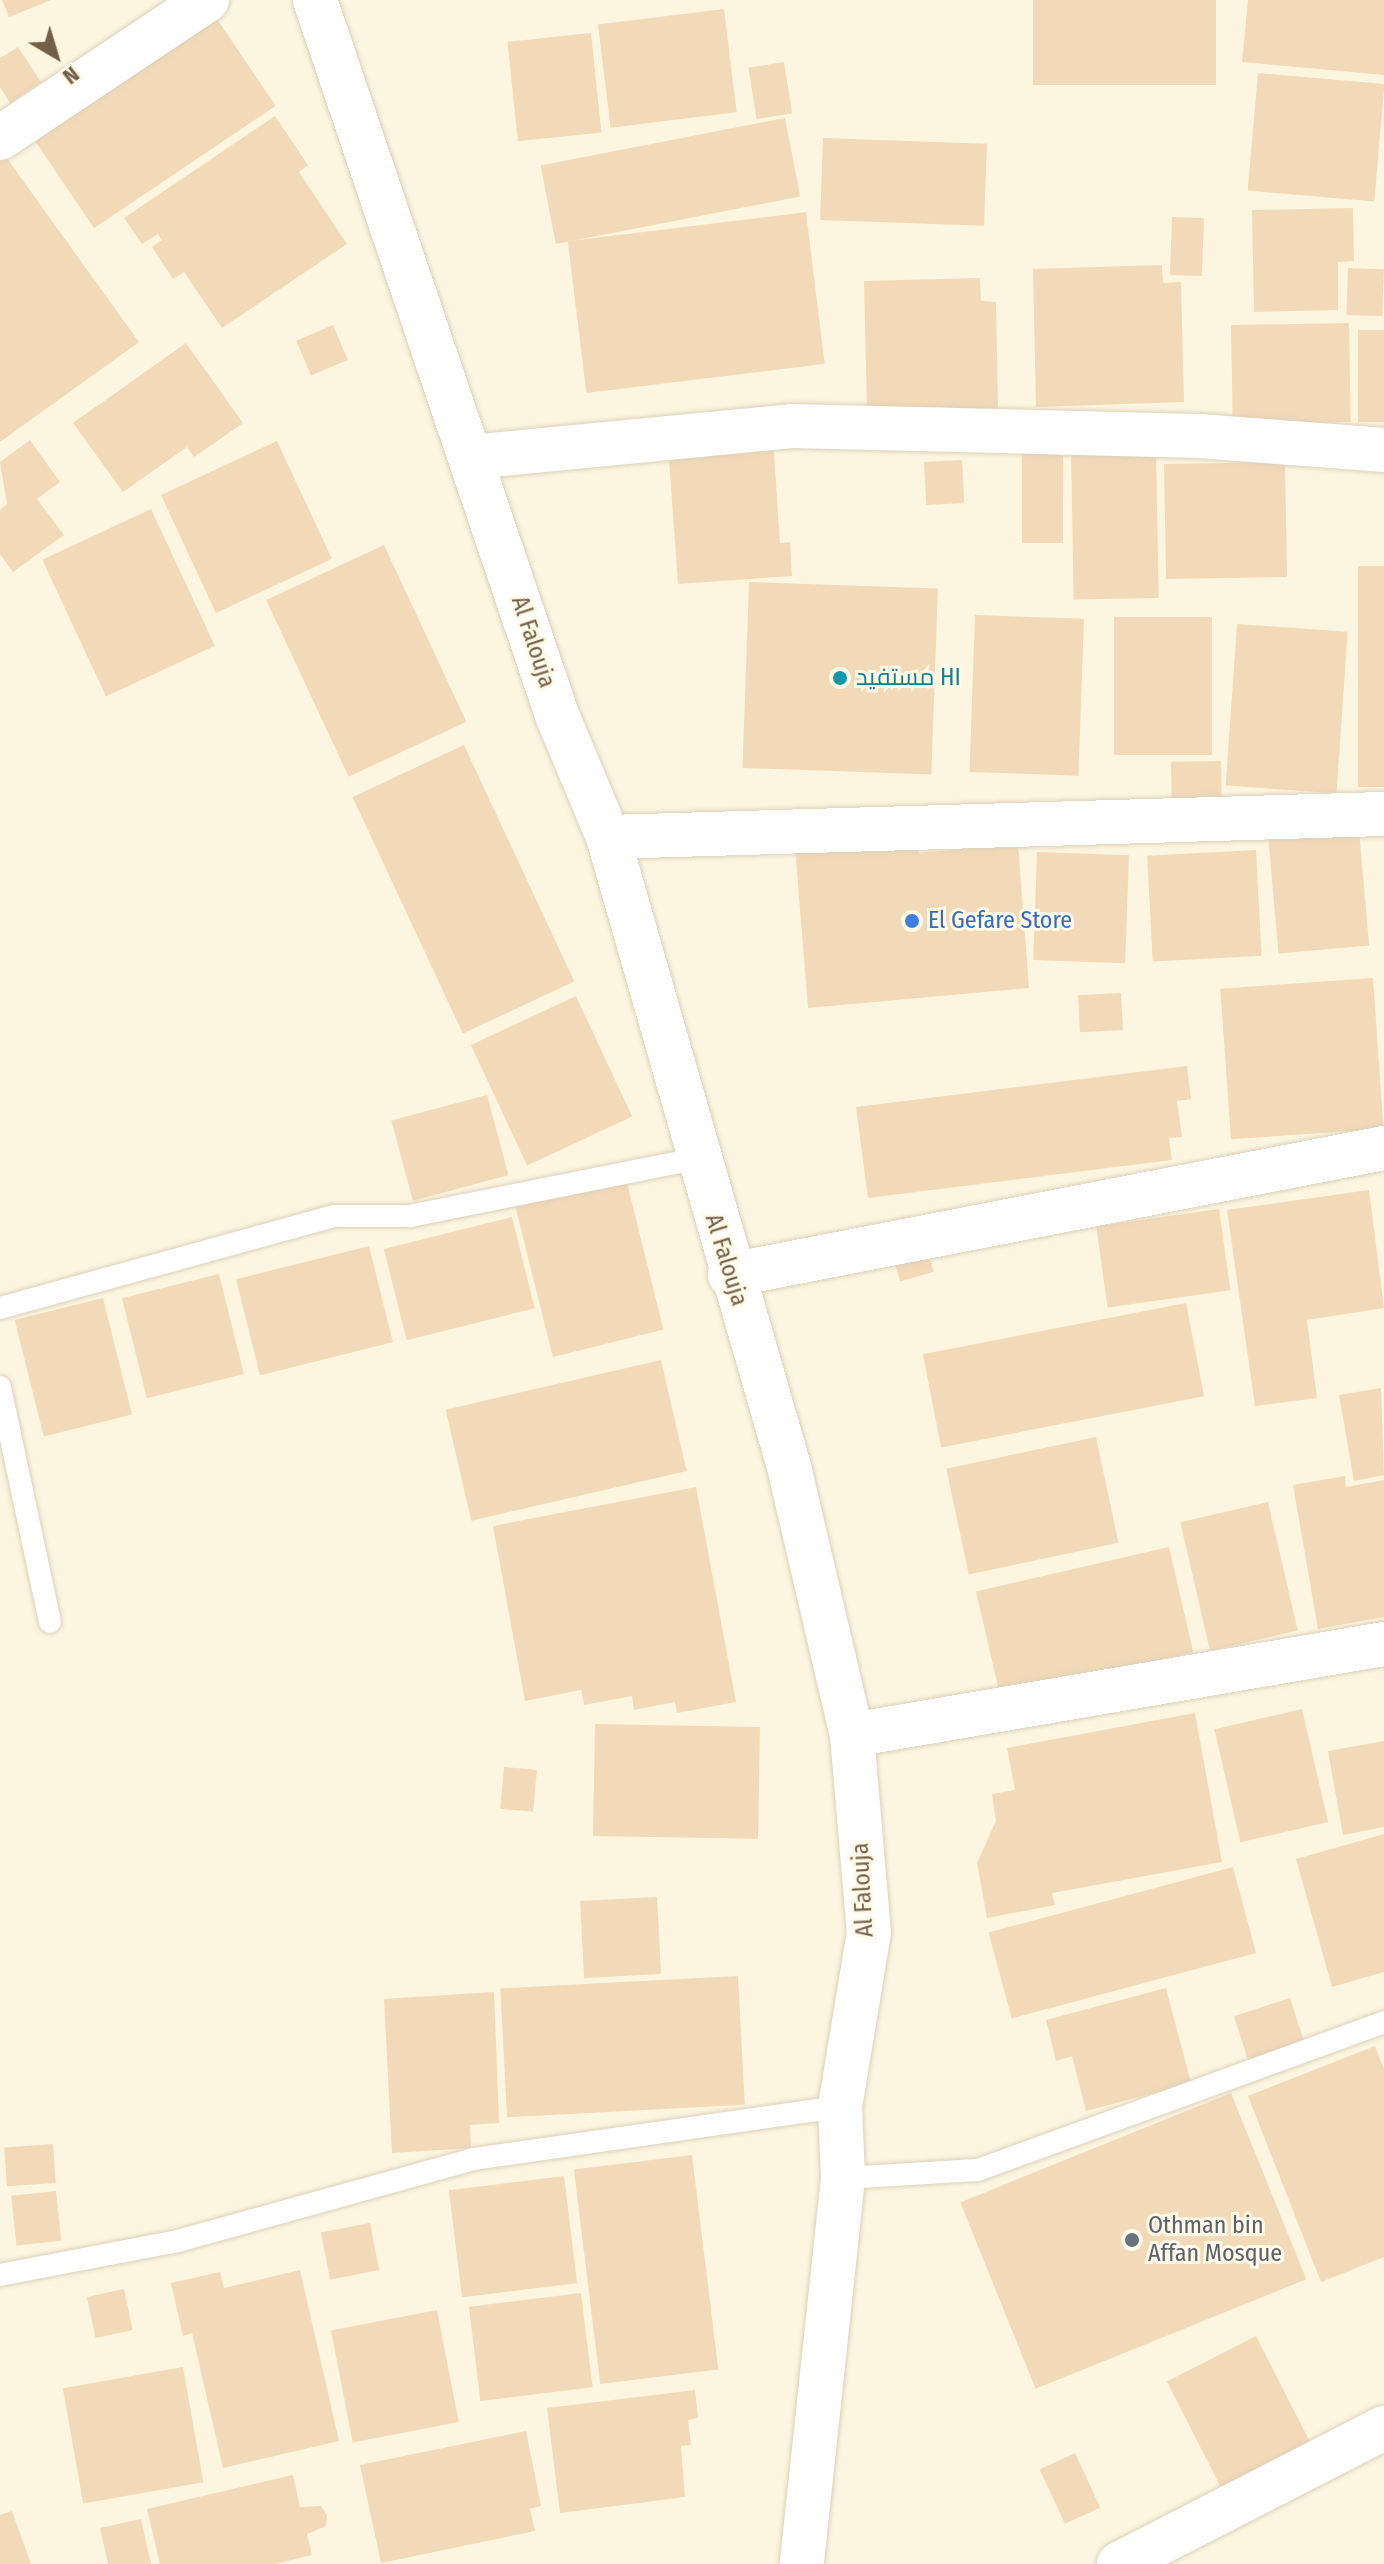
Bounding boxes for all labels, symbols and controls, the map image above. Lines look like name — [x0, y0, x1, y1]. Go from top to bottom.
north arrow — [16, 16, 96, 96]
text: N — [58, 61, 85, 90]
street label: Al Falouja — [505, 593, 561, 691]
place label: مستفيد HI — [856, 664, 961, 692]
marker: مستفيد HI — [831, 669, 849, 687]
place label: El Gefare Store — [928, 907, 1072, 935]
marker: El Gefare Store — [903, 912, 921, 930]
street label: Al Falouja — [698, 1211, 754, 1309]
street label: Al Falouja — [846, 1842, 880, 1938]
place label: Othman bin Affan Mosque — [1148, 2212, 1282, 2268]
marker: Othman bin Affan Mosque — [1123, 2231, 1141, 2249]

